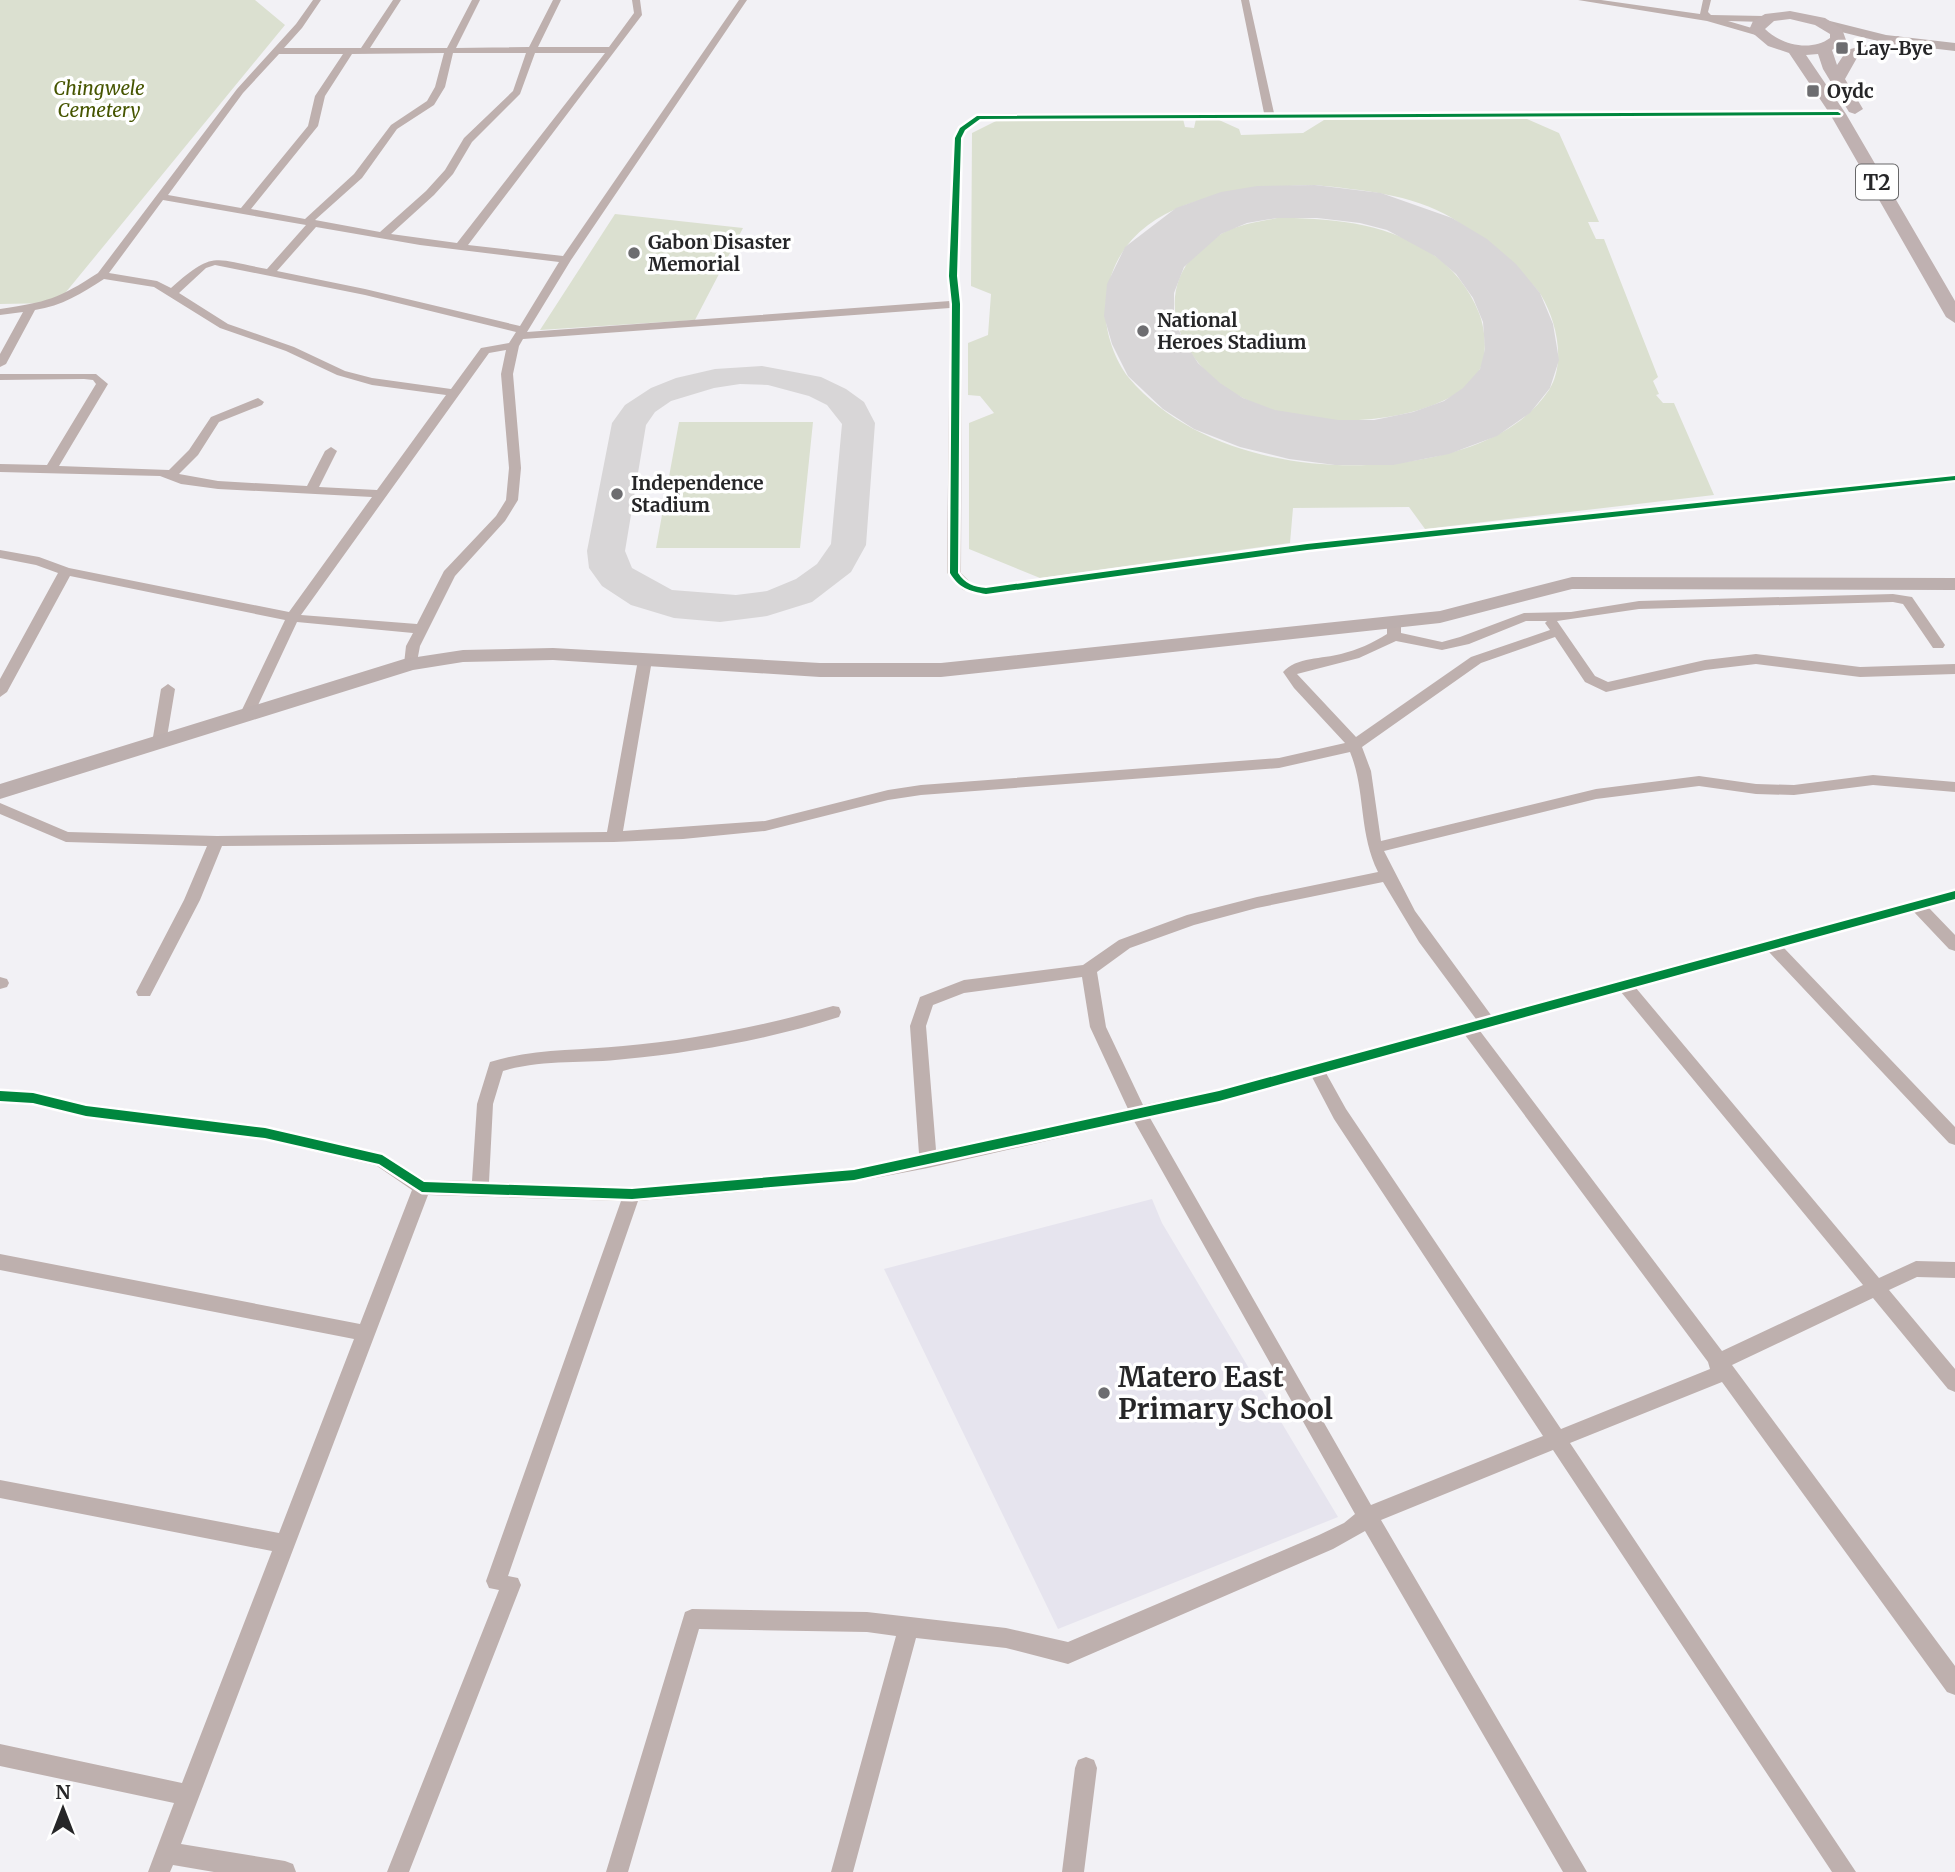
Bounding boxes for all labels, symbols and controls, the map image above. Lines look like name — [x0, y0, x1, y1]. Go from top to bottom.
place label: Lay-Bye — [1856, 36, 1933, 60]
marker: Lay-Bye — [1834, 40, 1850, 56]
park label: Chingwele Cemetery — [53, 76, 145, 122]
place label: Oydc — [1827, 79, 1874, 103]
marker: Oydc — [1805, 83, 1821, 99]
road number: T2 — [1856, 164, 1898, 200]
place label: Gabon Disaster Memorial — [648, 230, 791, 276]
marker: Gabon Disaster Memorial — [626, 245, 642, 261]
place label: National Heroes Stadium — [1157, 308, 1306, 354]
marker: National Heroes Stadium — [1135, 323, 1151, 339]
place label: Independence Stadium — [631, 471, 764, 517]
marker: Independence Stadium — [609, 486, 625, 502]
place label: Matero East Primary School — [1118, 1359, 1333, 1427]
marker: Matero East Primary School — [1096, 1385, 1112, 1401]
north arrow — [28, 1774, 98, 1844]
text: N — [55, 1780, 71, 1804]

